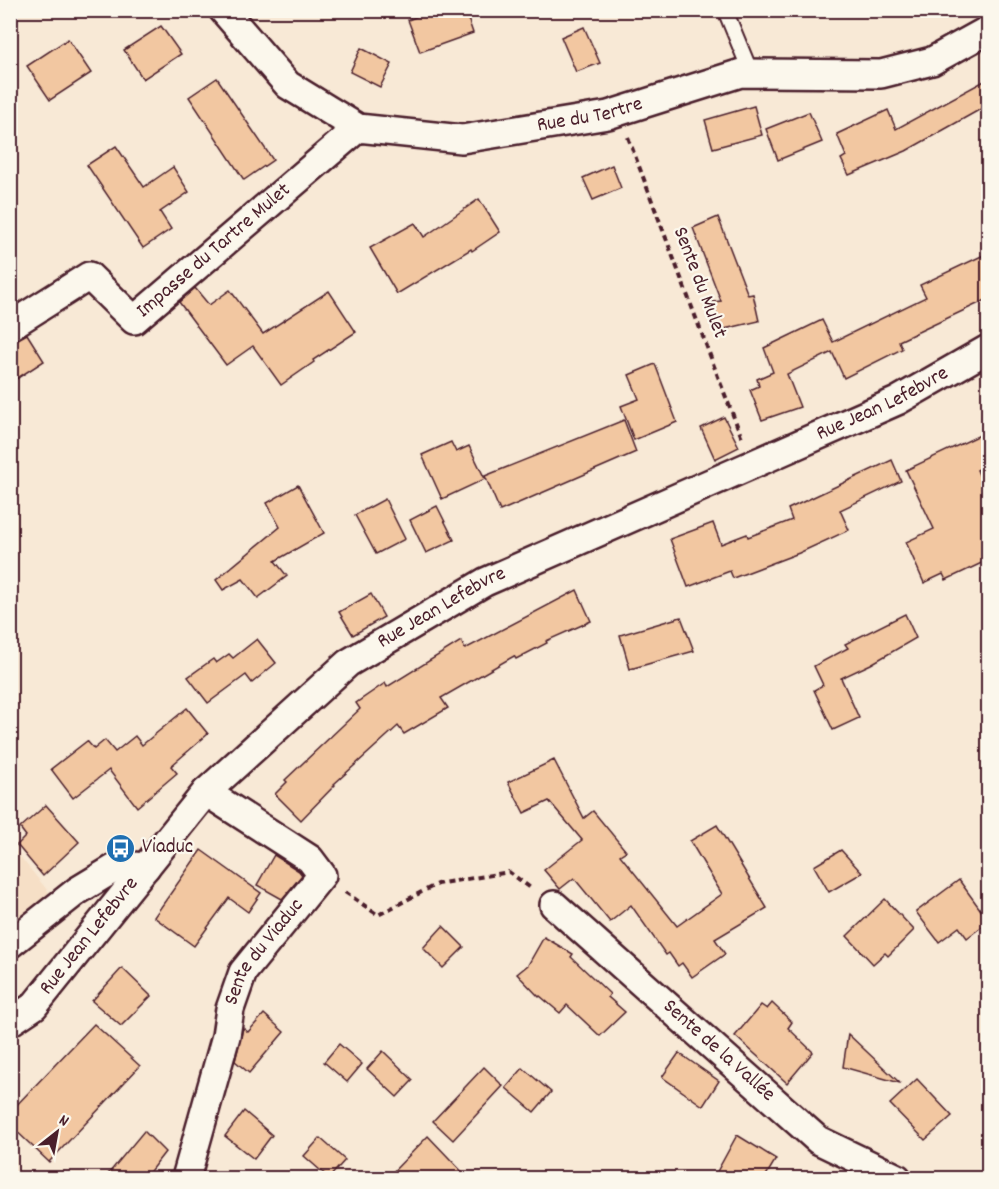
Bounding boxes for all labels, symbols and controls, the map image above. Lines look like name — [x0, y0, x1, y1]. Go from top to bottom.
street label: Rue du Tertre — [535, 90, 647, 141]
street label: Impasse du Tartre Mulet — [130, 176, 298, 326]
street label: Sente du Mulet — [664, 223, 734, 343]
street label: Rue Jean Lefebvre — [812, 359, 954, 449]
street label: Rue Jean Lefebvre — [372, 560, 511, 657]
bus stop icon: Viaduc — [105, 832, 137, 864]
place label: Viaduc — [142, 833, 193, 863]
street label: Rue Jean Lefebvre — [33, 871, 147, 1002]
street label: Sente du Viaduc — [217, 892, 312, 1010]
street label: Sente de la Vallée — [655, 993, 781, 1110]
north arrow — [27, 1102, 87, 1162]
text: N — [54, 1109, 73, 1133]

